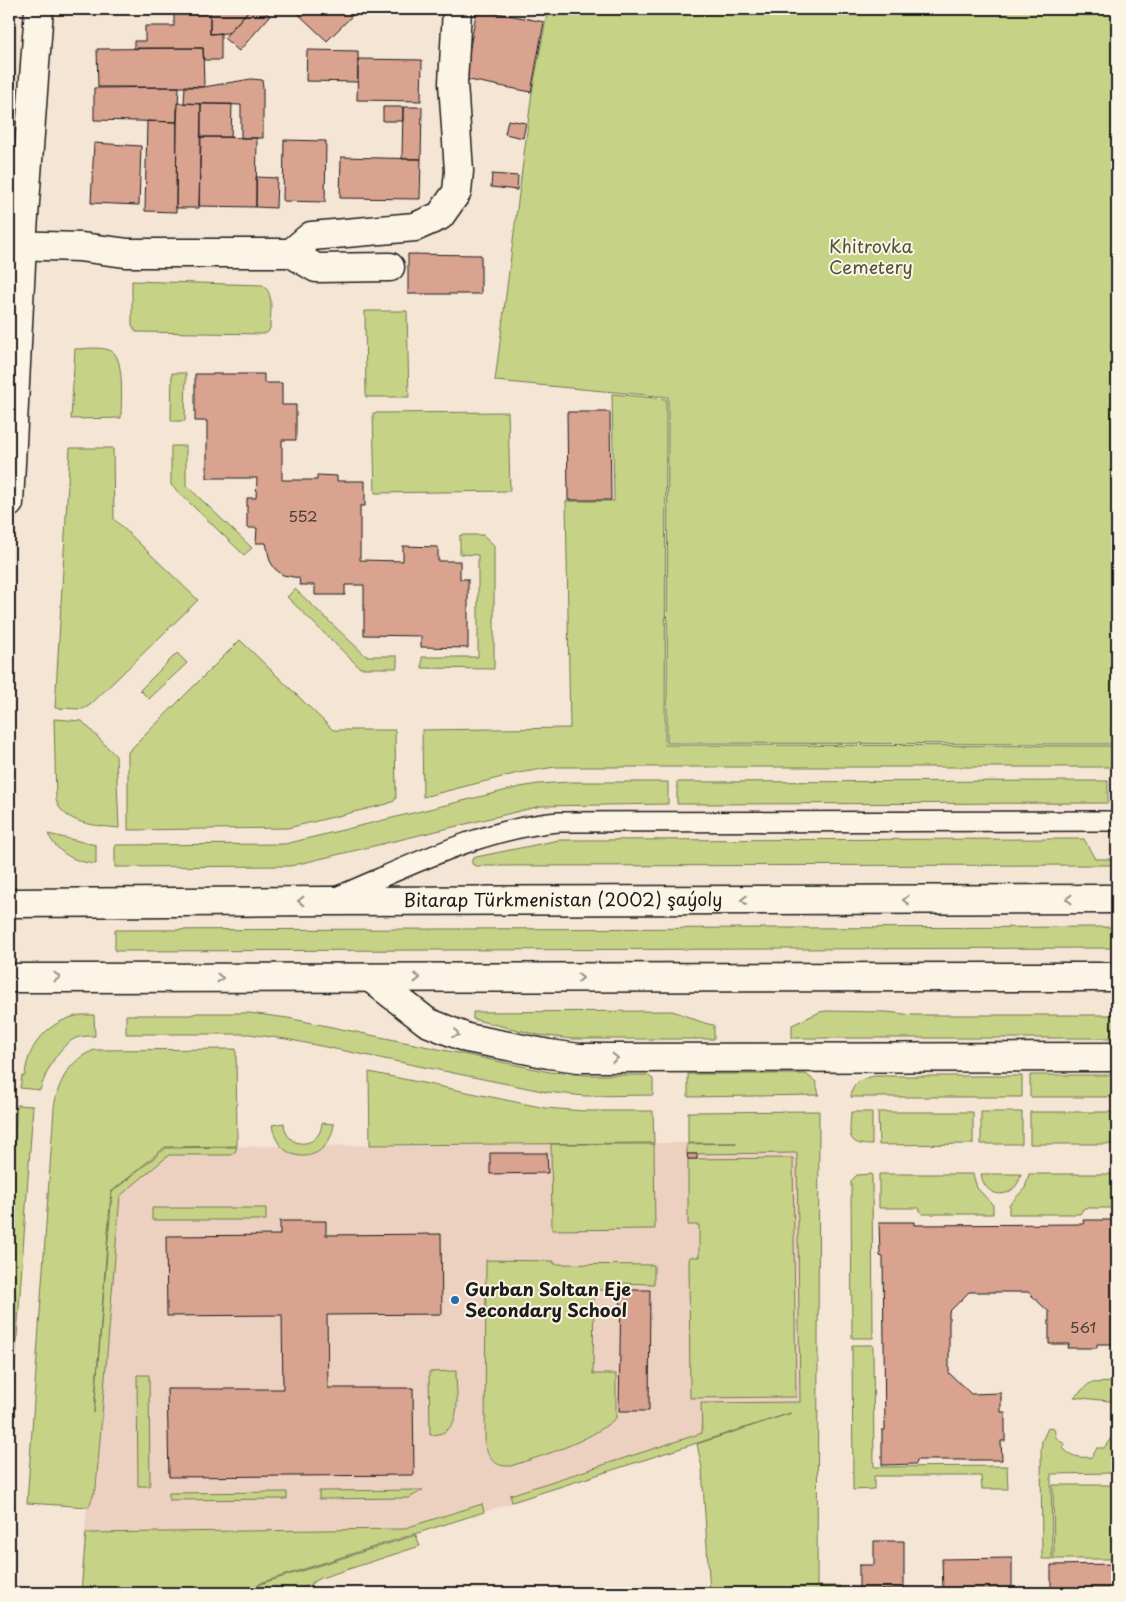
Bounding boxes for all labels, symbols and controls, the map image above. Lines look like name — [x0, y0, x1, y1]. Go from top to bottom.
park label: Khitrovka Cemetery — [829, 232, 914, 280]
house number: 552 — [288, 504, 318, 527]
street label: Bitarap Türkmenistan (2002) şaýoly — [404, 885, 722, 913]
one-way arrow — [1064, 894, 1072, 904]
one-way arrow — [739, 895, 747, 905]
one-way arrow — [902, 895, 910, 905]
one-way arrow — [297, 896, 304, 906]
one-way arrow — [54, 972, 62, 983]
one-way arrow — [216, 973, 224, 983]
one-way arrow — [414, 973, 422, 983]
one-way arrow — [576, 973, 584, 983]
one-way arrow — [451, 1027, 460, 1038]
one-way arrow — [612, 1053, 620, 1063]
place label: Gurban Soltan Eje Secondary School — [465, 1275, 631, 1323]
marker: Gurban Soltan Eje Secondary School — [449, 1294, 461, 1306]
house number: 561 — [1070, 1315, 1096, 1338]

